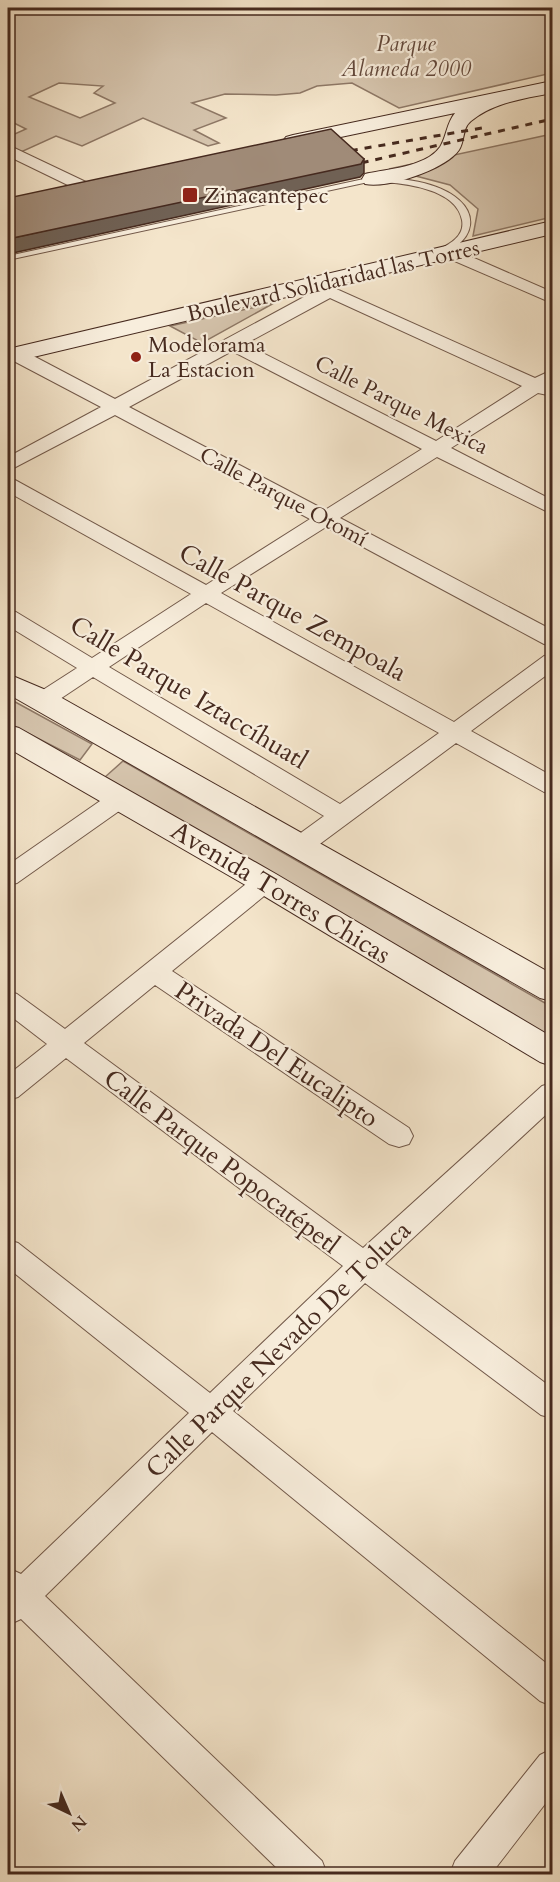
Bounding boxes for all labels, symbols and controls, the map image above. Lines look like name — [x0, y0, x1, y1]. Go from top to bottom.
park label: Parque Alameda 2000 — [340, 29, 471, 84]
place label: Zinacantepec — [204, 181, 329, 211]
marker: Zinacantepec — [181, 186, 199, 204]
street label: Boulevard Solidaridad las Torres — [184, 233, 483, 329]
place label: Modelorama La Estacion — [148, 330, 266, 385]
street label: Calle Parque Mexica — [310, 348, 494, 462]
marker: Modelorama La Estacion — [129, 350, 143, 364]
street label: Calle Parque Otomí — [194, 440, 373, 554]
street label: Calle Parque Zempoala — [173, 535, 413, 690]
street label: Calle Parque Iztaccíhuatl — [63, 607, 315, 778]
street label: Avenida Torres Chicas — [164, 813, 397, 972]
street label: Privada Del Eucalipto — [168, 973, 385, 1136]
street label: Calle Parque Popocatépetl — [97, 1061, 347, 1262]
street label: Calle Parque Nevado De Toluca — [138, 1213, 419, 1486]
north arrow — [39, 1783, 99, 1843]
text: N — [66, 1810, 91, 1836]

